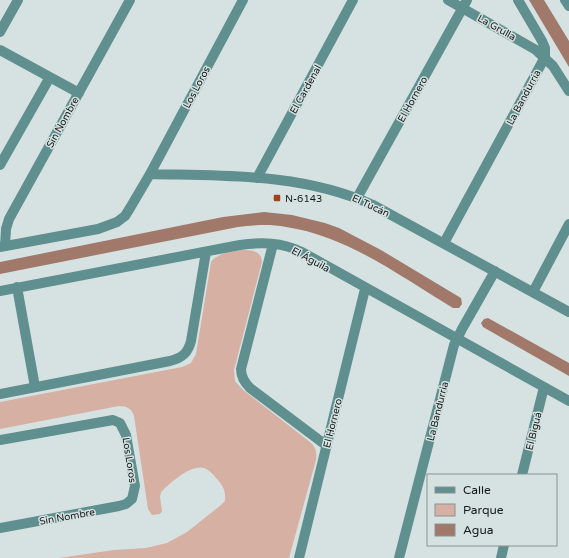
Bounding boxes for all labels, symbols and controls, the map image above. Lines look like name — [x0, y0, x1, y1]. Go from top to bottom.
street label: La Grulla — [475, 12, 518, 43]
street label: El Cardenal — [288, 63, 324, 116]
street label: Los Loros — [181, 64, 213, 110]
street label: La Bandurria — [504, 68, 543, 127]
street label: El Hornero — [395, 75, 430, 124]
street label: Sin Nombre — [44, 95, 82, 150]
street label: El Tucán — [350, 192, 391, 220]
marker: N-6143 — [272, 193, 282, 203]
place label: N-6143 — [285, 193, 322, 205]
street label: El Águila — [289, 245, 332, 275]
street label: La Bandurria — [425, 380, 451, 442]
street label: El Hornero — [321, 397, 345, 449]
street label: El Biguá — [523, 411, 544, 452]
street label: Los Loros — [120, 437, 139, 484]
legend — [427, 474, 557, 546]
text: Calle — [463, 483, 491, 497]
text: Parque — [463, 503, 504, 517]
street label: Sin Nombre — [39, 506, 96, 528]
text: Agua — [463, 523, 493, 537]

